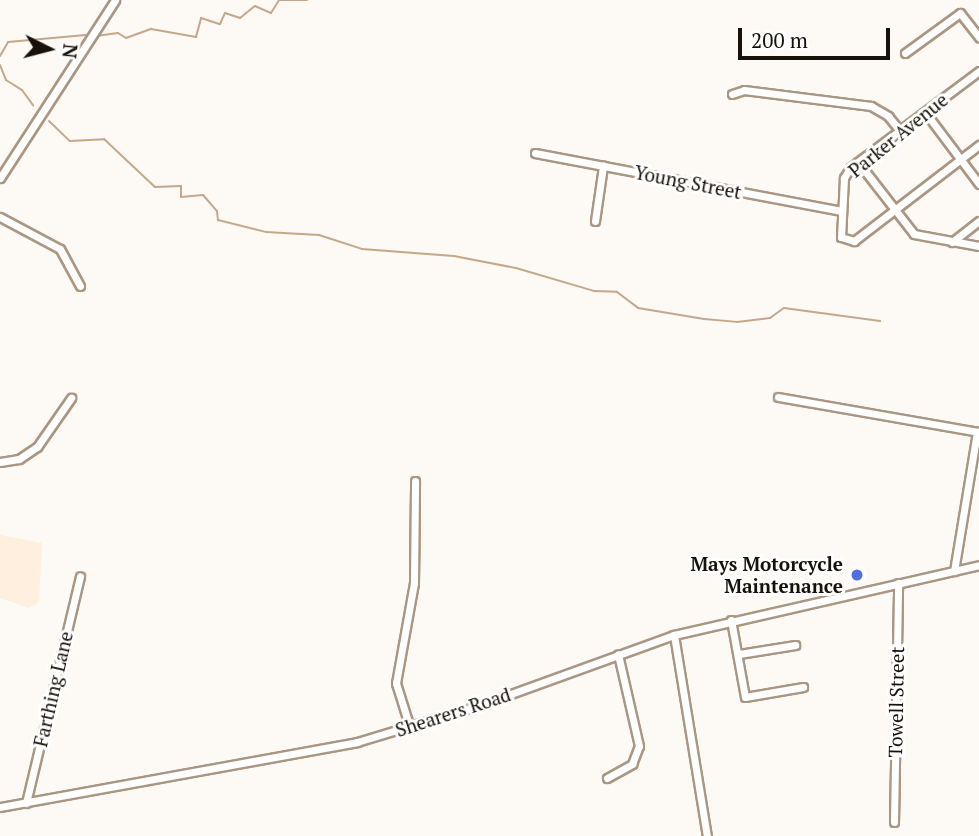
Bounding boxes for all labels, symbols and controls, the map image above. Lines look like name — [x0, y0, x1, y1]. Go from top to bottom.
north arrow — [14, 14, 84, 84]
scale bar — [741, 14, 893, 58]
text: 200 m — [751, 26, 808, 54]
text: N — [57, 43, 84, 60]
street label: Parker Avenue — [844, 88, 952, 182]
street label: Young Street — [633, 160, 743, 204]
place label: Mays Motorcycle Maintenance — [690, 553, 843, 597]
marker: Mays Motorcycle Maintenance — [849, 567, 865, 583]
street label: Farthing Lane — [29, 629, 77, 749]
street label: Towell Street — [884, 646, 908, 758]
street label: Shearers Road — [392, 683, 514, 741]

